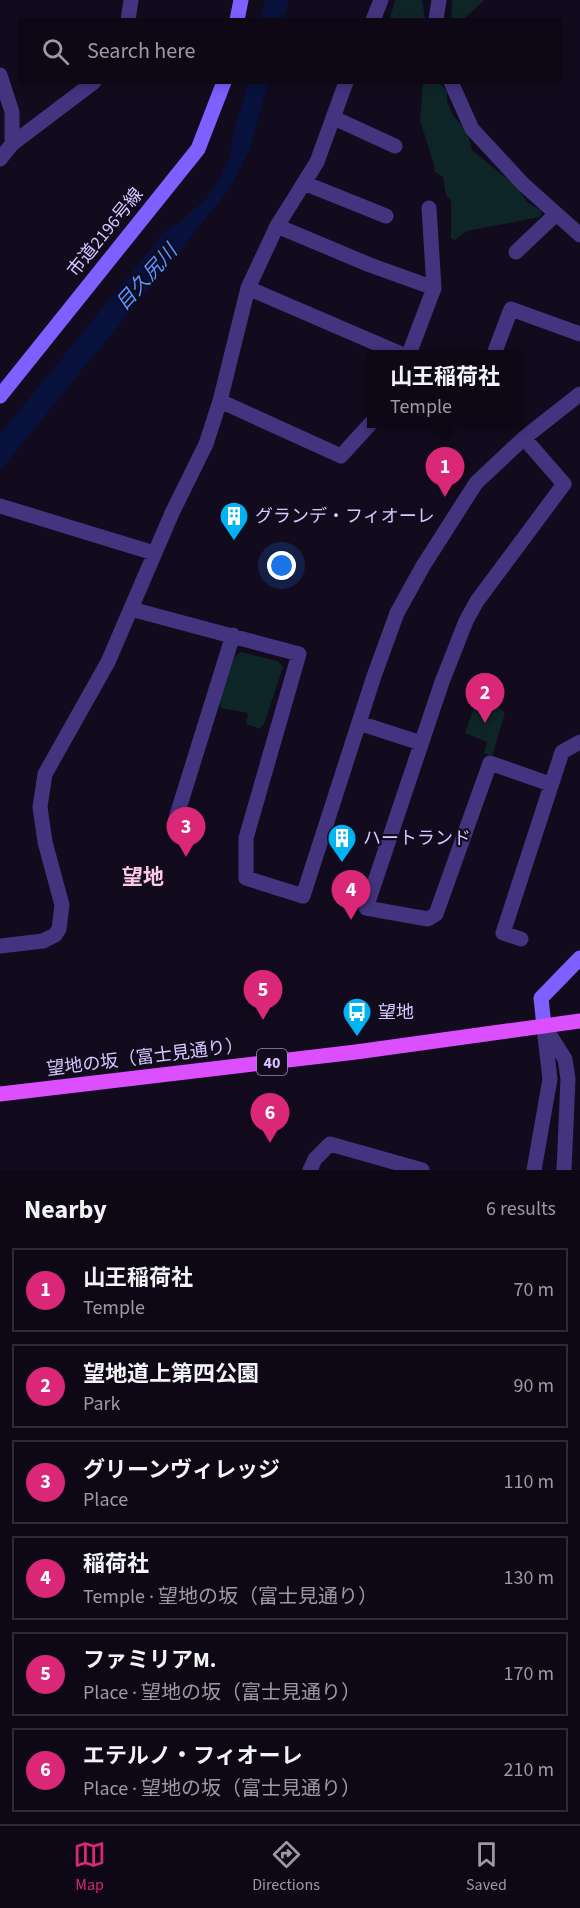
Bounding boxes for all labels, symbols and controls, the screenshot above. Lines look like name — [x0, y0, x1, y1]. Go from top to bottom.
search box — [18, 18, 562, 84]
icon: search — [39, 35, 72, 68]
text: Search here — [87, 35, 195, 67]
street label: 市道2196号線 — [62, 183, 149, 282]
water label: 目久尻川 — [110, 237, 185, 317]
popup — [367, 350, 523, 428]
text: 山王稲荷社 — [390, 361, 500, 393]
text: Temple — [390, 393, 452, 421]
pin: 1 — [426, 448, 464, 497]
building icon: グランデ・フィオーレ — [218, 500, 250, 542]
place label: グランデ・フィオーレ — [255, 504, 435, 529]
your location — [267, 551, 296, 580]
pin: 2 — [466, 674, 504, 723]
pin: 3 — [166, 808, 206, 857]
building icon: ハートランド — [326, 822, 358, 864]
place label: ハートランド — [363, 826, 471, 851]
district label: 望地 — [122, 862, 164, 892]
pin: 4 — [332, 870, 370, 920]
pin: 5 — [244, 970, 282, 1020]
bus stop icon: 望地 — [341, 996, 373, 1038]
place label: 望地 — [378, 1000, 414, 1025]
street label: 望地の坂（富士見通り） — [45, 1033, 245, 1082]
road number: 40 — [257, 1049, 287, 1075]
pin: 6 — [250, 1094, 290, 1143]
text: Nearby — [24, 1191, 107, 1228]
text: 6 results — [486, 1195, 556, 1223]
text: 山王稲荷社 — [83, 1262, 193, 1294]
text: 1 — [40, 1276, 51, 1304]
text: 70 m — [514, 1276, 554, 1304]
text: Temple — [83, 1294, 145, 1322]
text: 望地道上第四公園 — [83, 1358, 259, 1390]
text: 2 — [40, 1372, 51, 1400]
text: 90 m — [514, 1372, 554, 1400]
text: Park — [83, 1390, 120, 1418]
text: グリーンヴィレッジ — [83, 1454, 280, 1486]
text: 3 — [40, 1468, 51, 1496]
text: 110 m — [504, 1468, 554, 1496]
text: Place — [83, 1486, 128, 1514]
text: 稲荷社 — [83, 1548, 149, 1580]
text: 4 — [40, 1564, 51, 1592]
text: 130 m — [504, 1564, 554, 1592]
text: Temple · 望地の坂（富士見通り） — [83, 1583, 378, 1611]
text: ファミリアM. — [83, 1644, 216, 1676]
text: 5 — [40, 1660, 51, 1688]
text: 170 m — [504, 1660, 554, 1688]
text: Place · 望地の坂（富士見通り） — [83, 1679, 361, 1707]
text: エテルノ・フィオーレ — [83, 1740, 303, 1772]
text: 6 — [40, 1756, 51, 1784]
text: 210 m — [504, 1756, 554, 1784]
text: Place · 望地の坂（富士見通り） — [83, 1775, 361, 1803]
tab: Map — [73, 1838, 106, 1896]
tab: Directions — [252, 1838, 320, 1896]
tab: Saved — [466, 1838, 507, 1896]

